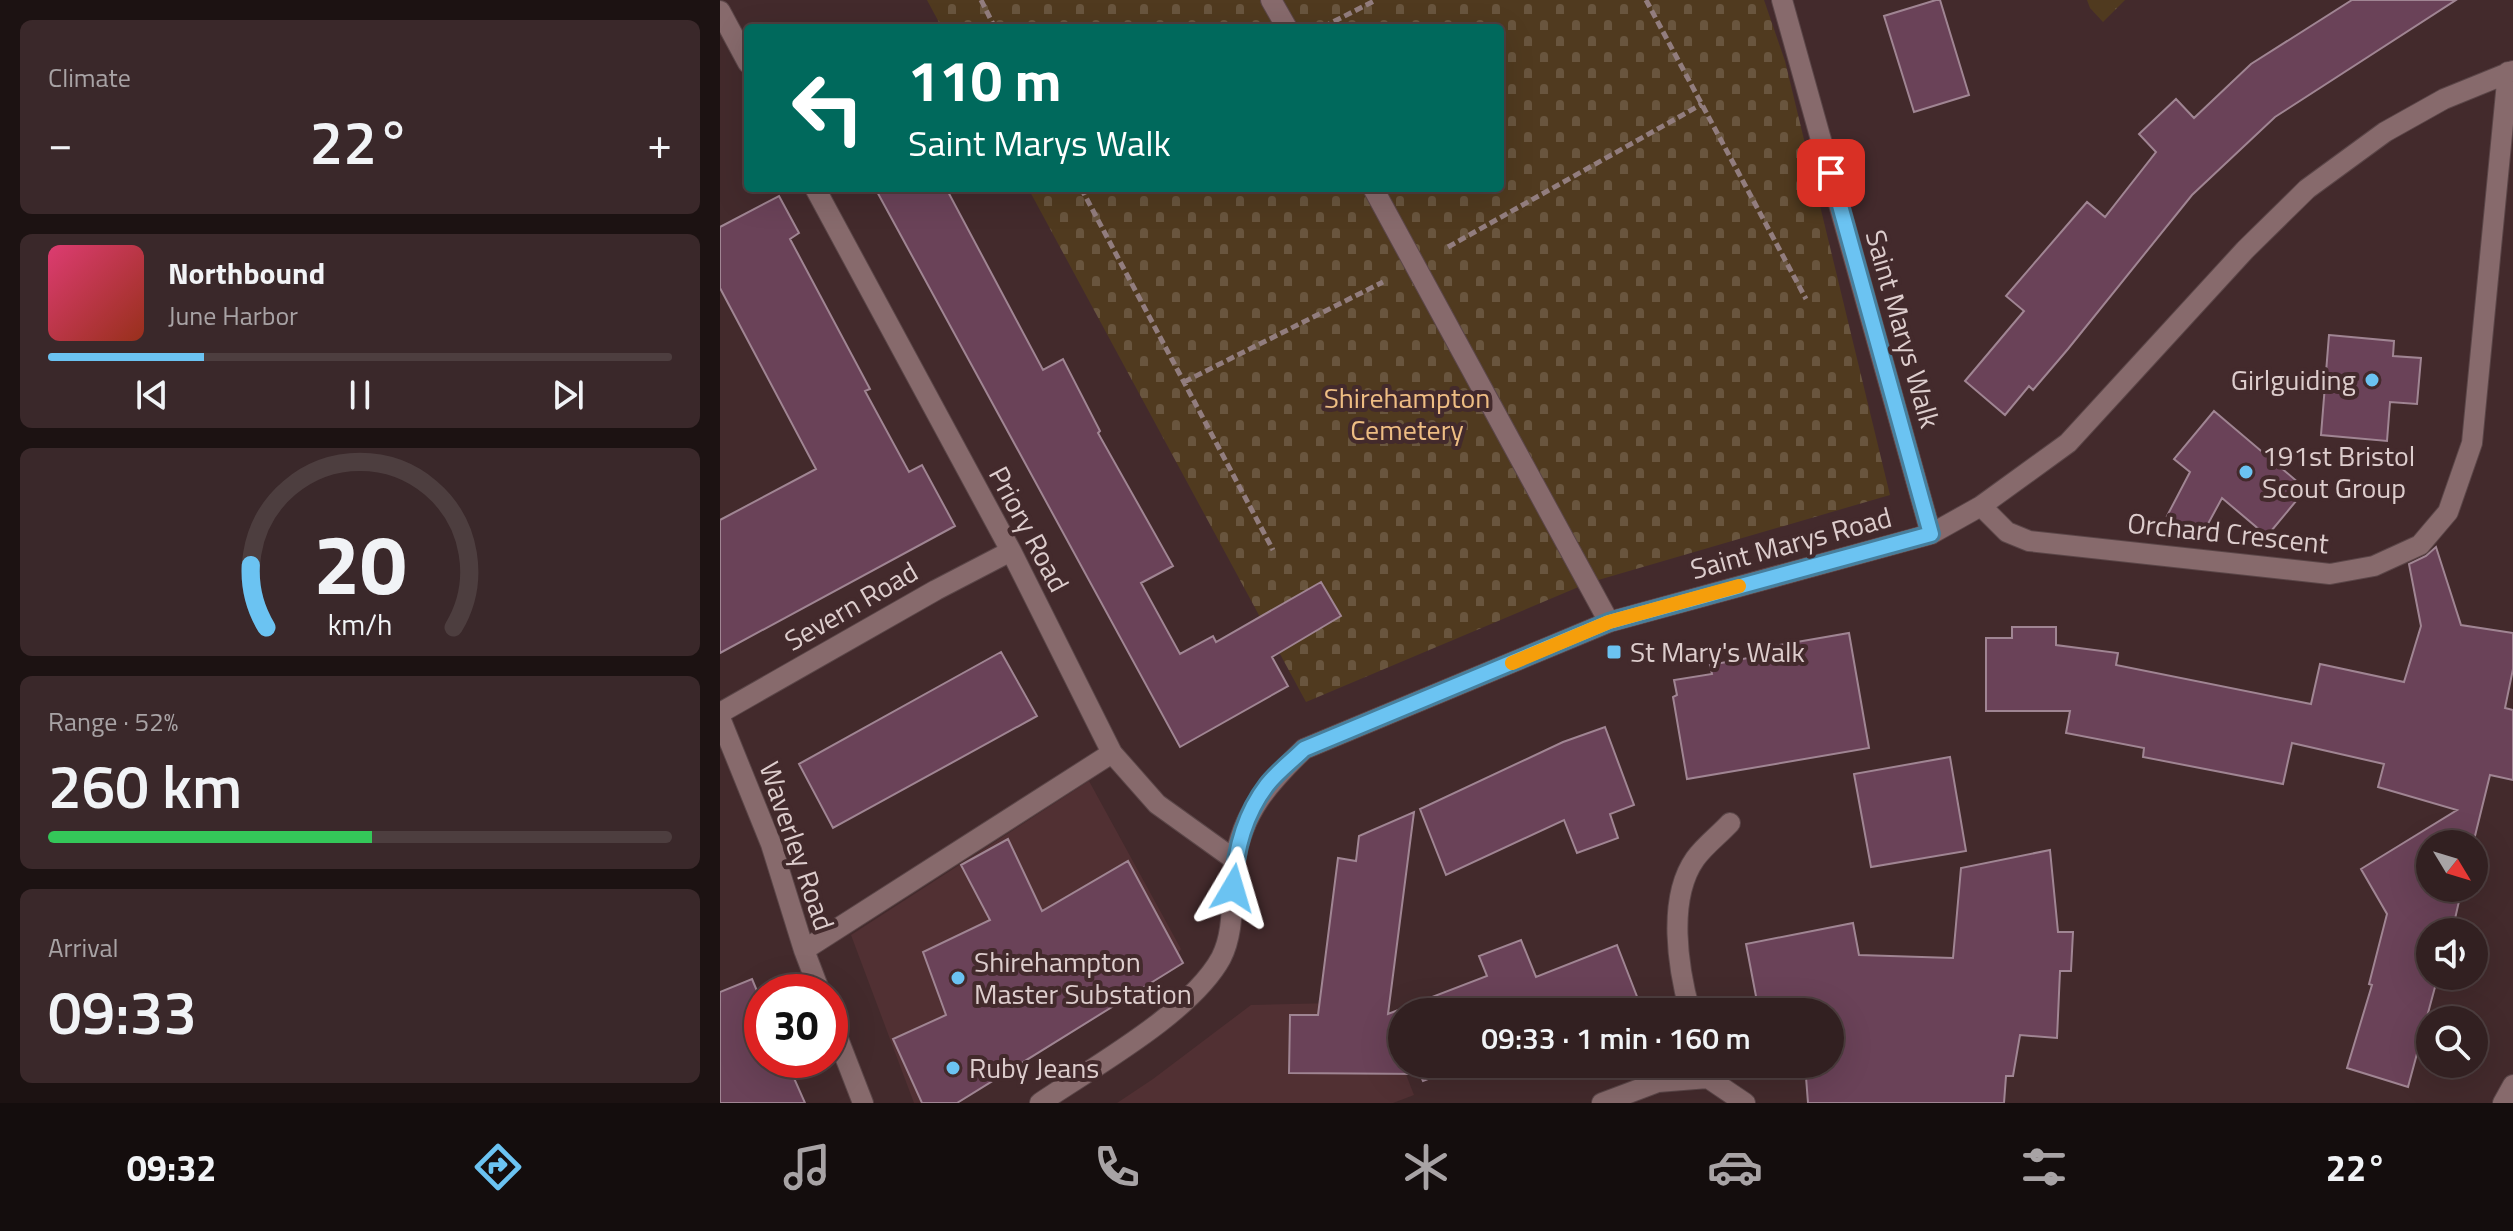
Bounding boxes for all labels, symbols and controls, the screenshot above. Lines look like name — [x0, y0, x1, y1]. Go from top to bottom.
text: 110 m — [908, 38, 1061, 123]
icon: left — [776, 56, 880, 160]
text: Climate — [48, 58, 131, 97]
text: 22° — [310, 96, 410, 187]
text: − — [48, 109, 73, 176]
text: + — [647, 109, 672, 176]
text: Saint Marys Walk — [908, 115, 1171, 170]
pin — [1797, 139, 1865, 207]
icon: arrive — [1809, 151, 1853, 195]
street label: Saint Marys Walk — [1855, 225, 1952, 433]
text: Northbound — [168, 250, 325, 296]
text: June Harbor — [168, 296, 298, 335]
place label: Girlguiding — [2231, 358, 2356, 401]
marker: Girlguiding — [2363, 371, 2381, 389]
icon: previous — [130, 373, 174, 417]
icon: pause — [338, 373, 382, 417]
icon: next — [546, 373, 590, 417]
park label: Shirehampton Cemetery — [1324, 376, 1490, 451]
place label: 191st Bristol Scout Group — [2262, 434, 2415, 509]
street label: Priory Road — [978, 458, 1081, 599]
marker: 191st Bristol Scout Group — [2237, 463, 2255, 481]
street label: Saint Marys Road — [1685, 495, 1896, 590]
text: 20 — [313, 499, 407, 625]
street label: Orchard Crescent — [2125, 501, 2331, 564]
street label: Severn Road — [776, 550, 926, 661]
text: km/h — [328, 603, 392, 646]
place label: St Mary's Walk — [1630, 630, 1805, 673]
marker: St Mary's Walk — [1605, 643, 1623, 661]
text: Range · 52% — [48, 702, 178, 741]
text: 260 km — [48, 740, 242, 831]
street label: Waverley Road — [748, 756, 846, 936]
north arrow — [2416, 830, 2488, 902]
map controls — [2416, 830, 2488, 1078]
position arrow — [1191, 846, 1275, 930]
button: sound — [2416, 918, 2488, 990]
text: Arrival — [48, 928, 119, 967]
place label: Shirehampton Master Substation — [974, 940, 1192, 1015]
text: 09:33 — [48, 966, 197, 1057]
marker: Shirehampton Master Substation — [949, 969, 967, 987]
speed limit sign: 30 — [744, 974, 848, 1078]
button: search — [2416, 1006, 2488, 1078]
text: 09:33 · 1 min · 160 m — [1481, 1015, 1751, 1061]
place label: Ruby Jeans — [969, 1046, 1099, 1089]
marker: Ruby Jeans — [944, 1059, 962, 1077]
icon: directions — [470, 1139, 526, 1195]
icon: music — [779, 1139, 835, 1195]
icon: phone — [1089, 1139, 1145, 1195]
icon: climate — [1398, 1139, 1454, 1195]
icon: car — [1707, 1139, 1763, 1195]
icon: filters — [2016, 1139, 2072, 1195]
text: 09:32 — [127, 1140, 217, 1195]
text: 22° — [2326, 1140, 2386, 1195]

